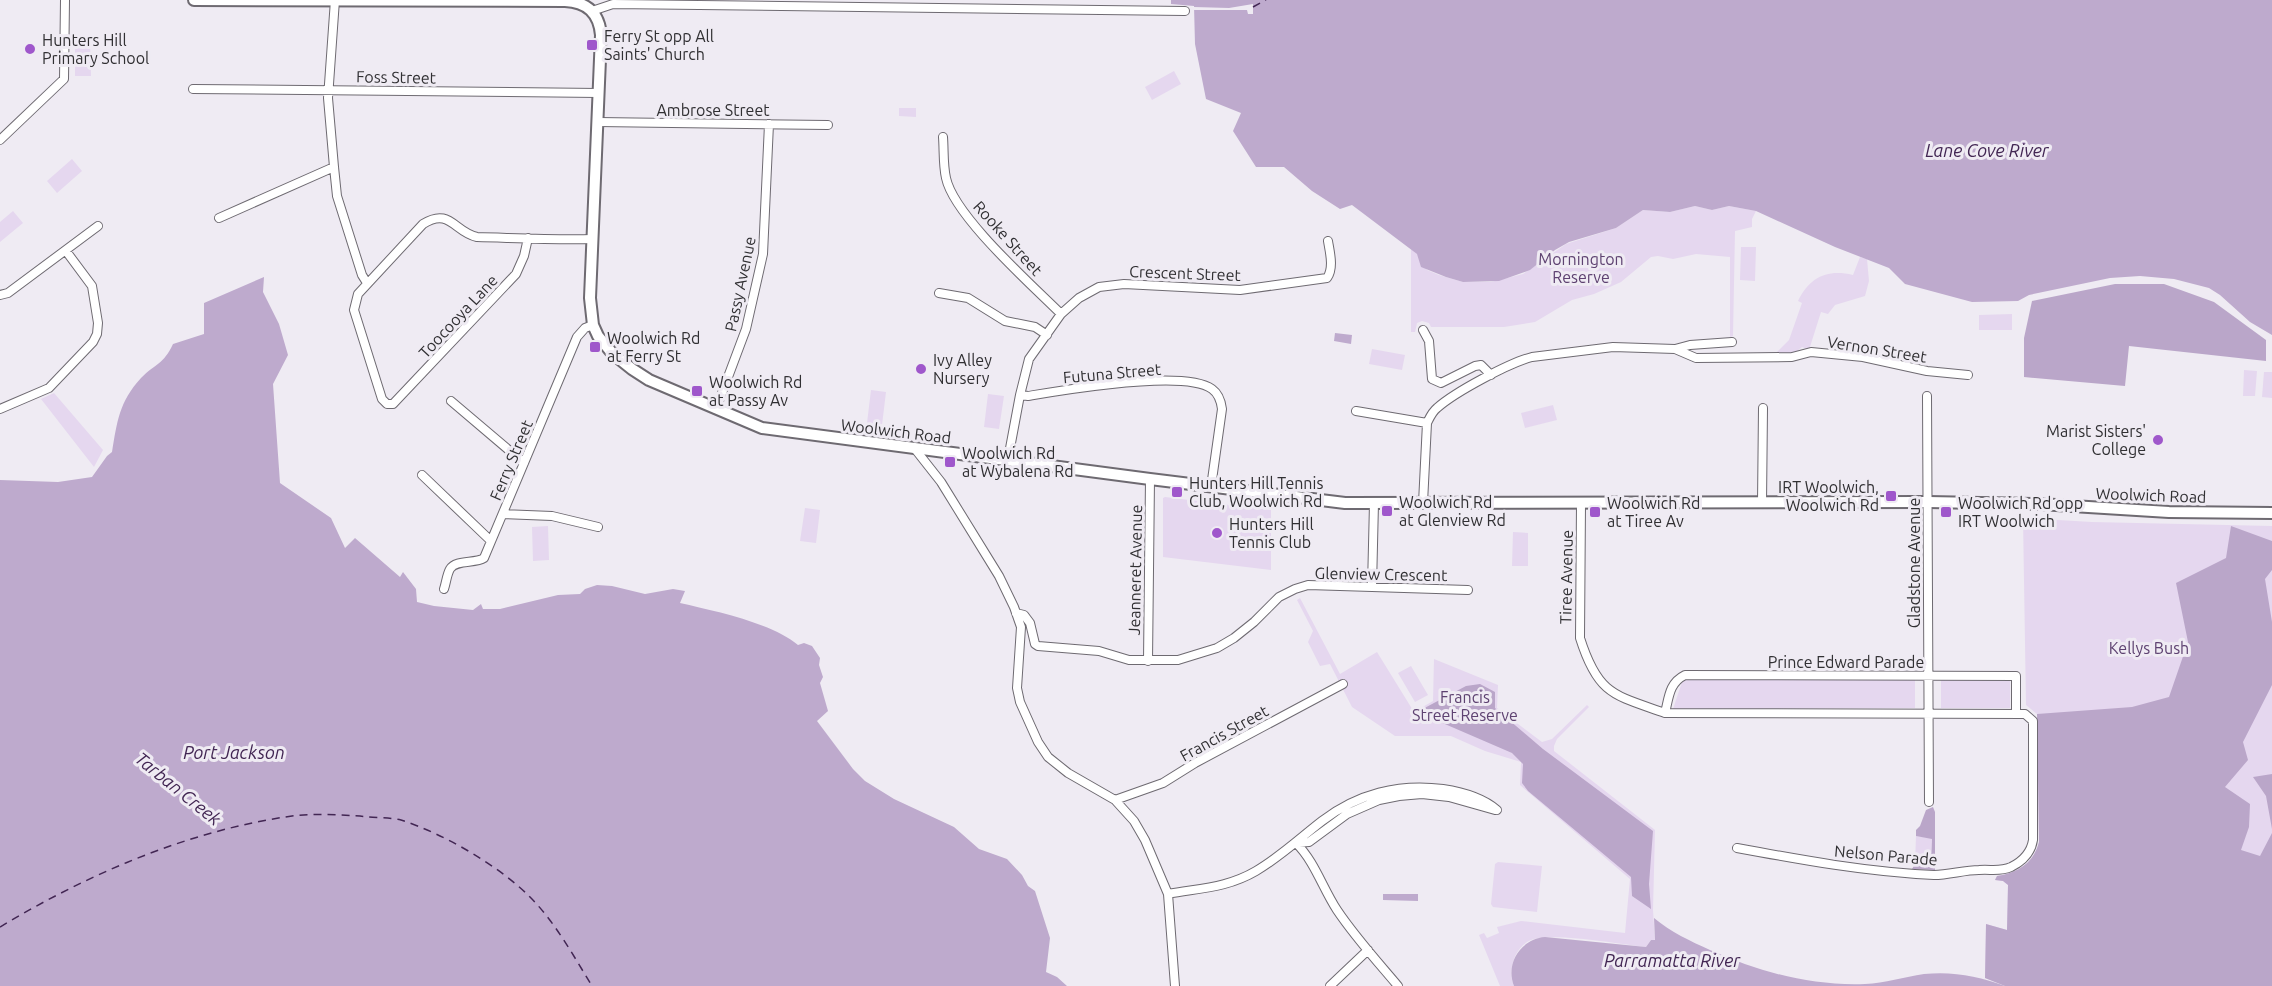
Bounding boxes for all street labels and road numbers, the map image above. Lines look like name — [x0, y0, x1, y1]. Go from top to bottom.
street label: Foss Street — [356, 67, 437, 87]
street label: Ambrose Street — [656, 101, 770, 119]
street label: Rooke Street — [970, 197, 1046, 279]
street label: Passy Avenue — [721, 235, 759, 333]
street label: Crescent Street — [1129, 262, 1242, 284]
street label: Toocooya Lane — [415, 271, 501, 361]
street label: Vernon Street — [1826, 332, 1929, 366]
street label: Futuna Street — [1062, 360, 1163, 386]
street label: Woolwich Road — [840, 415, 952, 447]
street label: Ferry Street — [486, 416, 536, 503]
street label: Woolwich Road — [2095, 484, 2207, 506]
street label: Gladstone Avenue — [1905, 498, 1923, 628]
street label: Jeanneret Avenue — [1125, 504, 1145, 636]
street label: Tiree Avenue — [1556, 530, 1576, 624]
street label: Glenview Crescent — [1315, 564, 1448, 584]
street label: Prince Edward Parade — [1768, 653, 1924, 671]
street label: Francis Street — [1177, 701, 1272, 765]
street label: Nelson Parade — [1834, 842, 1938, 868]

